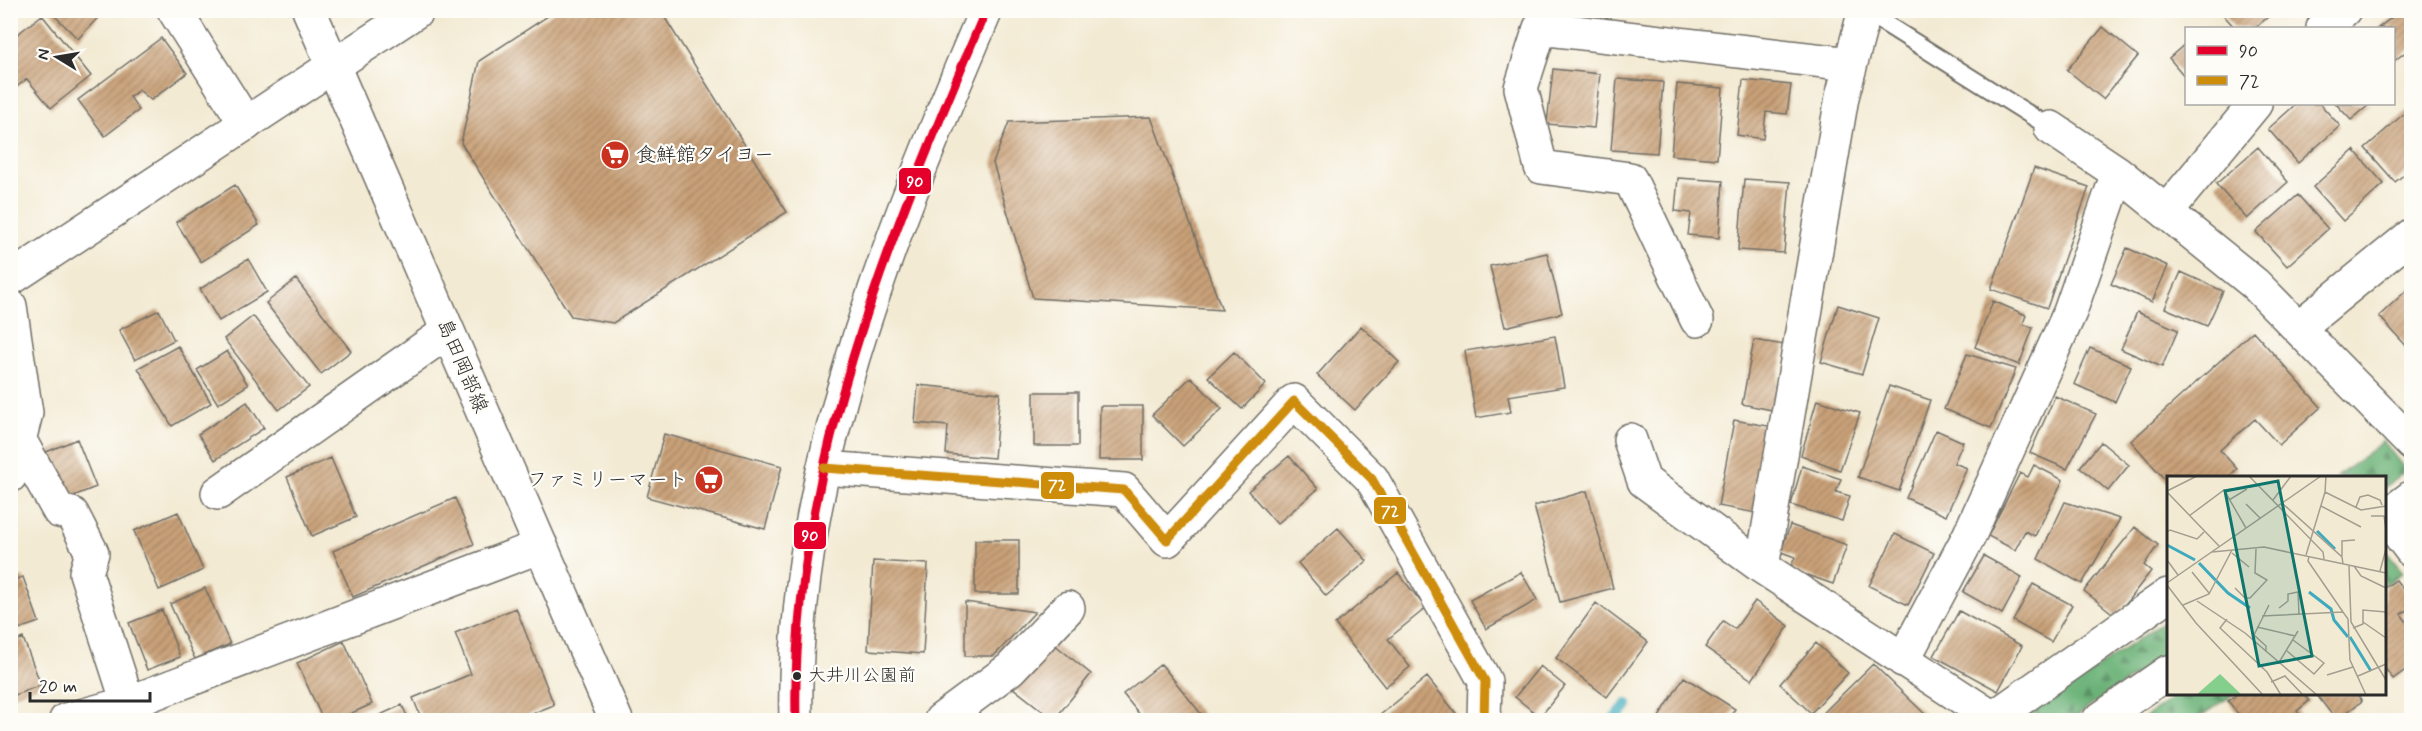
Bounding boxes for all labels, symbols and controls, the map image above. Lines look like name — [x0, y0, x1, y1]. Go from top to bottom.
north arrow — [27, 27, 87, 87]
legend — [2185, 27, 2395, 105]
text: 90 — [2239, 40, 2258, 64]
text: N — [32, 47, 55, 62]
text: 72 — [2239, 70, 2259, 94]
supermarket icon: 食鮮館タイヨー — [599, 139, 631, 171]
place label: 食鮮館タイヨー — [636, 142, 774, 169]
line badge: 90 — [898, 167, 932, 195]
text: 90 — [906, 172, 924, 193]
street label: 島田岡部線 — [430, 315, 494, 417]
supermarket icon: ファミリーマート — [693, 464, 725, 496]
place label: ファミリーマート — [528, 467, 688, 494]
line badge: 72 — [1040, 471, 1075, 500]
text: 72 — [1048, 476, 1066, 497]
inset map — [2167, 476, 2386, 695]
line badge: 72 — [1373, 496, 1407, 525]
text: 72 — [1381, 502, 1399, 523]
line badge: 90 — [793, 521, 827, 550]
text: 90 — [801, 526, 819, 547]
place label: 大井川公園前 — [808, 664, 916, 688]
scale bar — [30, 665, 150, 703]
marker: 大井川公園前 — [791, 670, 803, 682]
text: 20 m — [39, 675, 77, 699]

